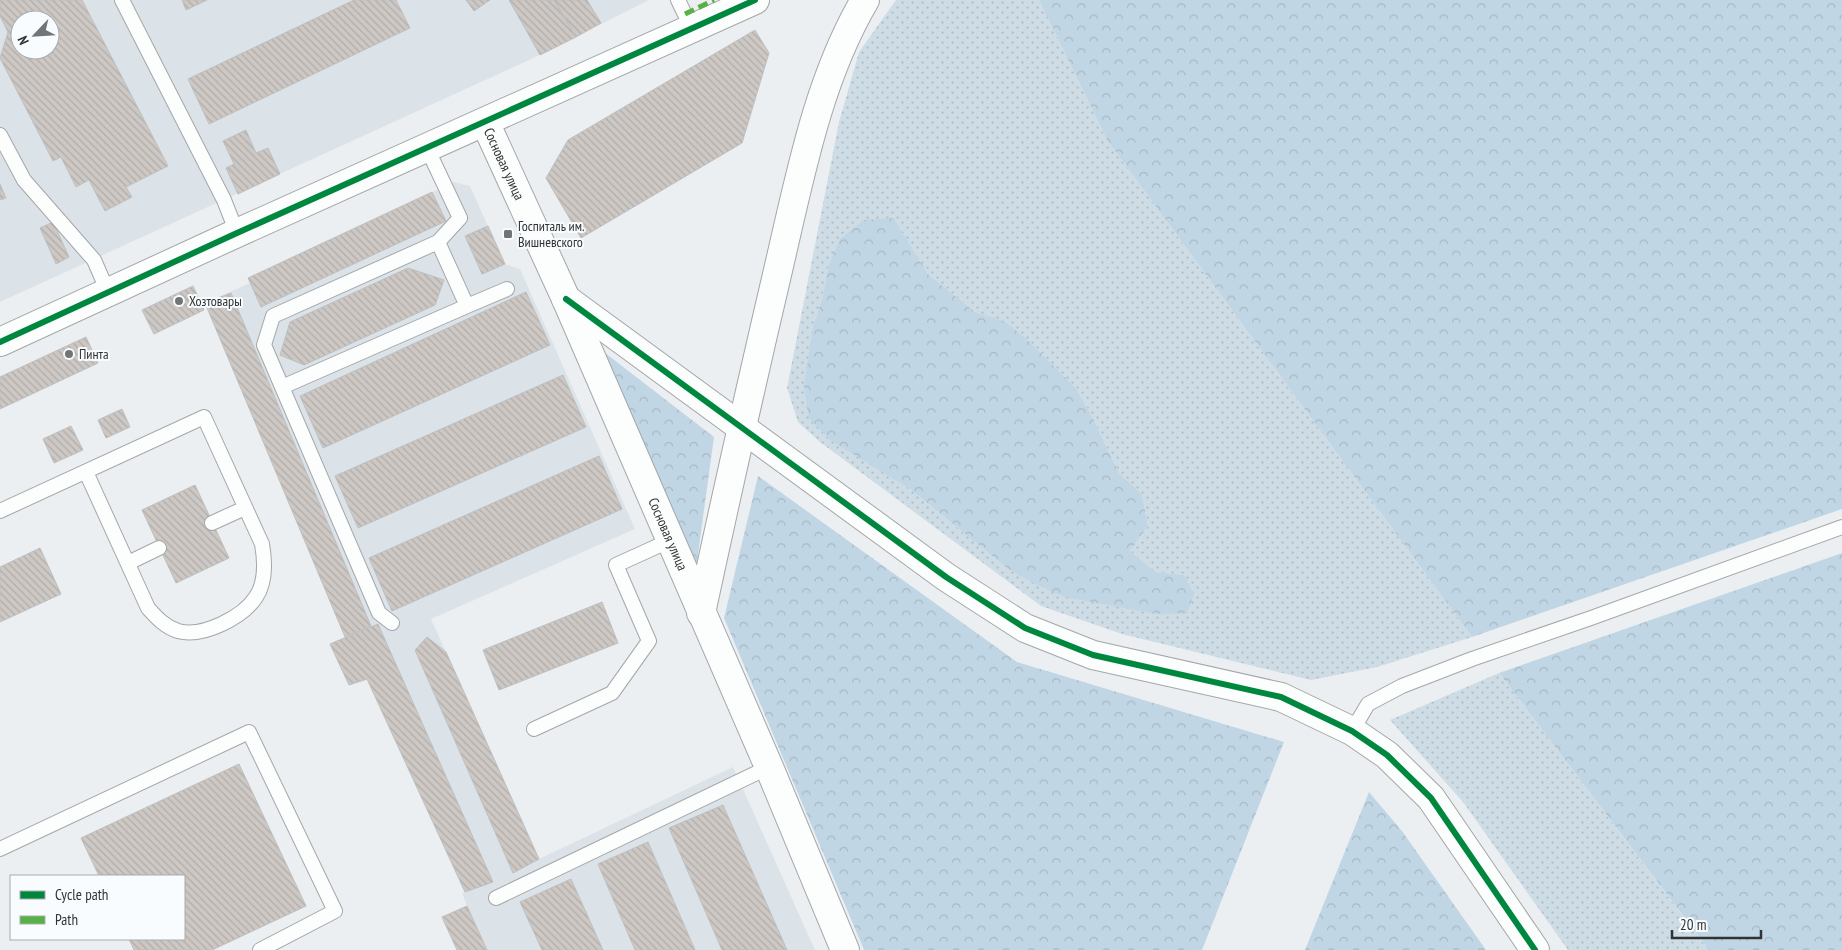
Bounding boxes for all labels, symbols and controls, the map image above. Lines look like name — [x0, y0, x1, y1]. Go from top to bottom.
north arrow — [10, 10, 60, 60]
text: N — [13, 33, 33, 48]
street label: Сосновая улица — [480, 125, 528, 203]
place label: Госпиталь им. Вишневского — [518, 217, 585, 251]
marker: Госпиталь им. Вишневского — [502, 228, 514, 240]
place label: Хозтовары — [189, 292, 242, 310]
marker: Хозтовары — [173, 295, 185, 307]
place label: Пинта — [79, 345, 109, 363]
marker: Пинта — [63, 348, 75, 360]
street label: Сосновая улица — [644, 495, 692, 573]
legend — [10, 875, 185, 940]
text: Cycle path — [55, 885, 108, 904]
scale bar — [1672, 908, 1761, 940]
text: Path — [55, 910, 78, 929]
text: 20 m — [1680, 915, 1706, 934]

